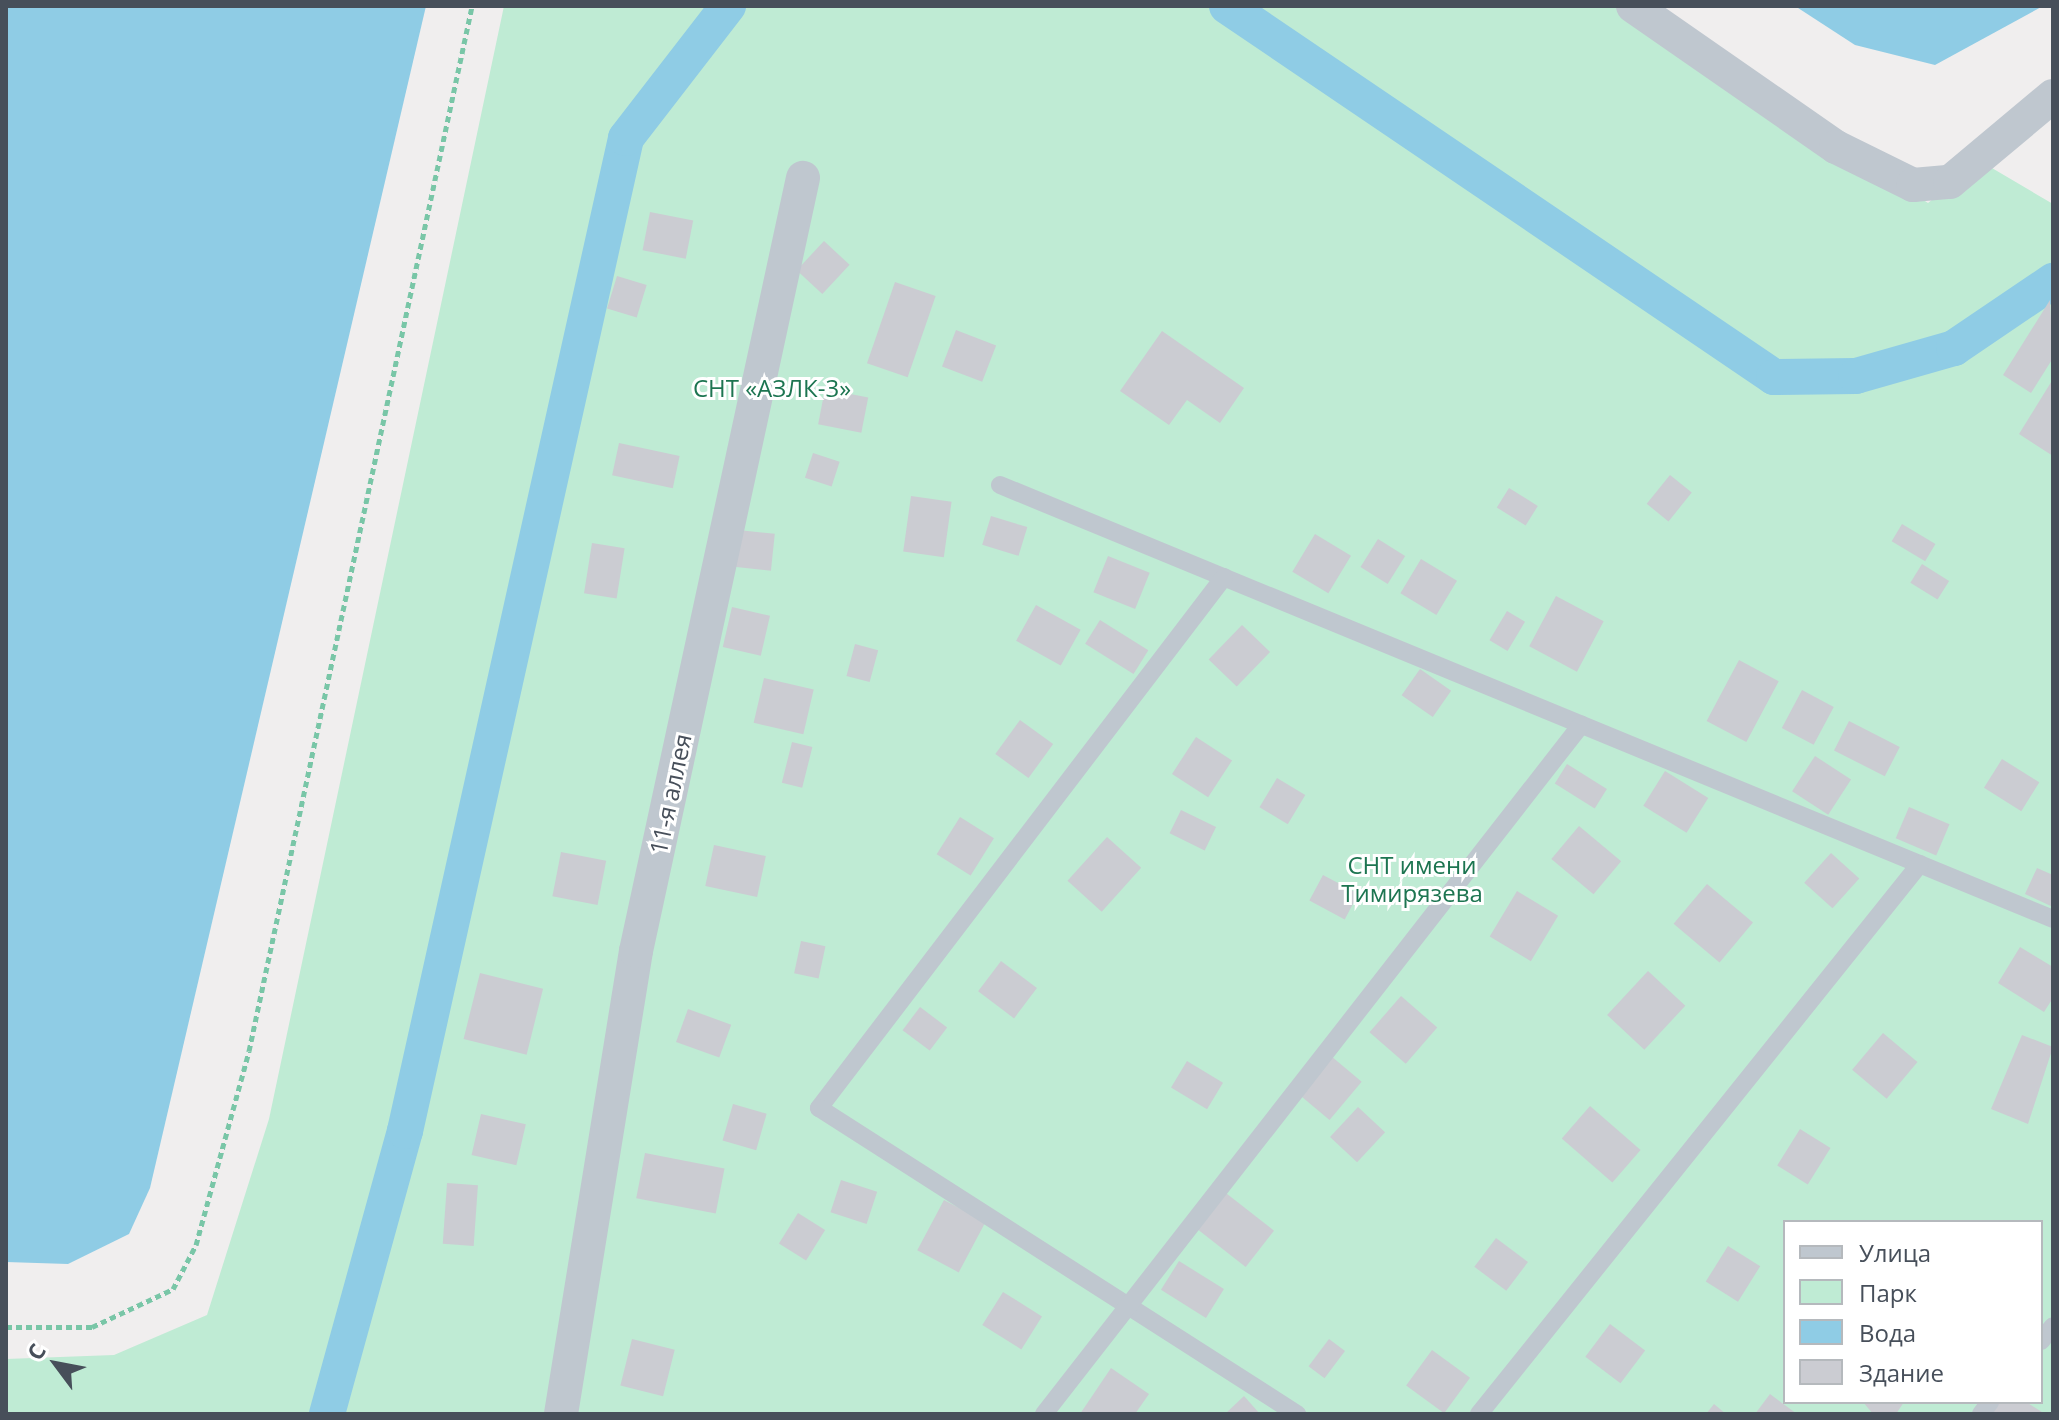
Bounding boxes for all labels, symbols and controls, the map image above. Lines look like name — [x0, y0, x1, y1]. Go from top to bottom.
park label: СНТ «АЗЛК-3» — [693, 374, 851, 402]
street label: 11-я аллея — [643, 731, 697, 857]
park label: СНТ имени Тимирязева — [1341, 851, 1483, 907]
legend — [1783, 1220, 2043, 1404]
text: Улица — [1859, 1236, 1931, 1269]
text: Парк — [1859, 1276, 1917, 1309]
text: Вода — [1859, 1316, 1916, 1349]
north arrow — [16, 1324, 96, 1404]
text: С — [19, 1337, 52, 1365]
text: Здание — [1859, 1356, 1944, 1389]

